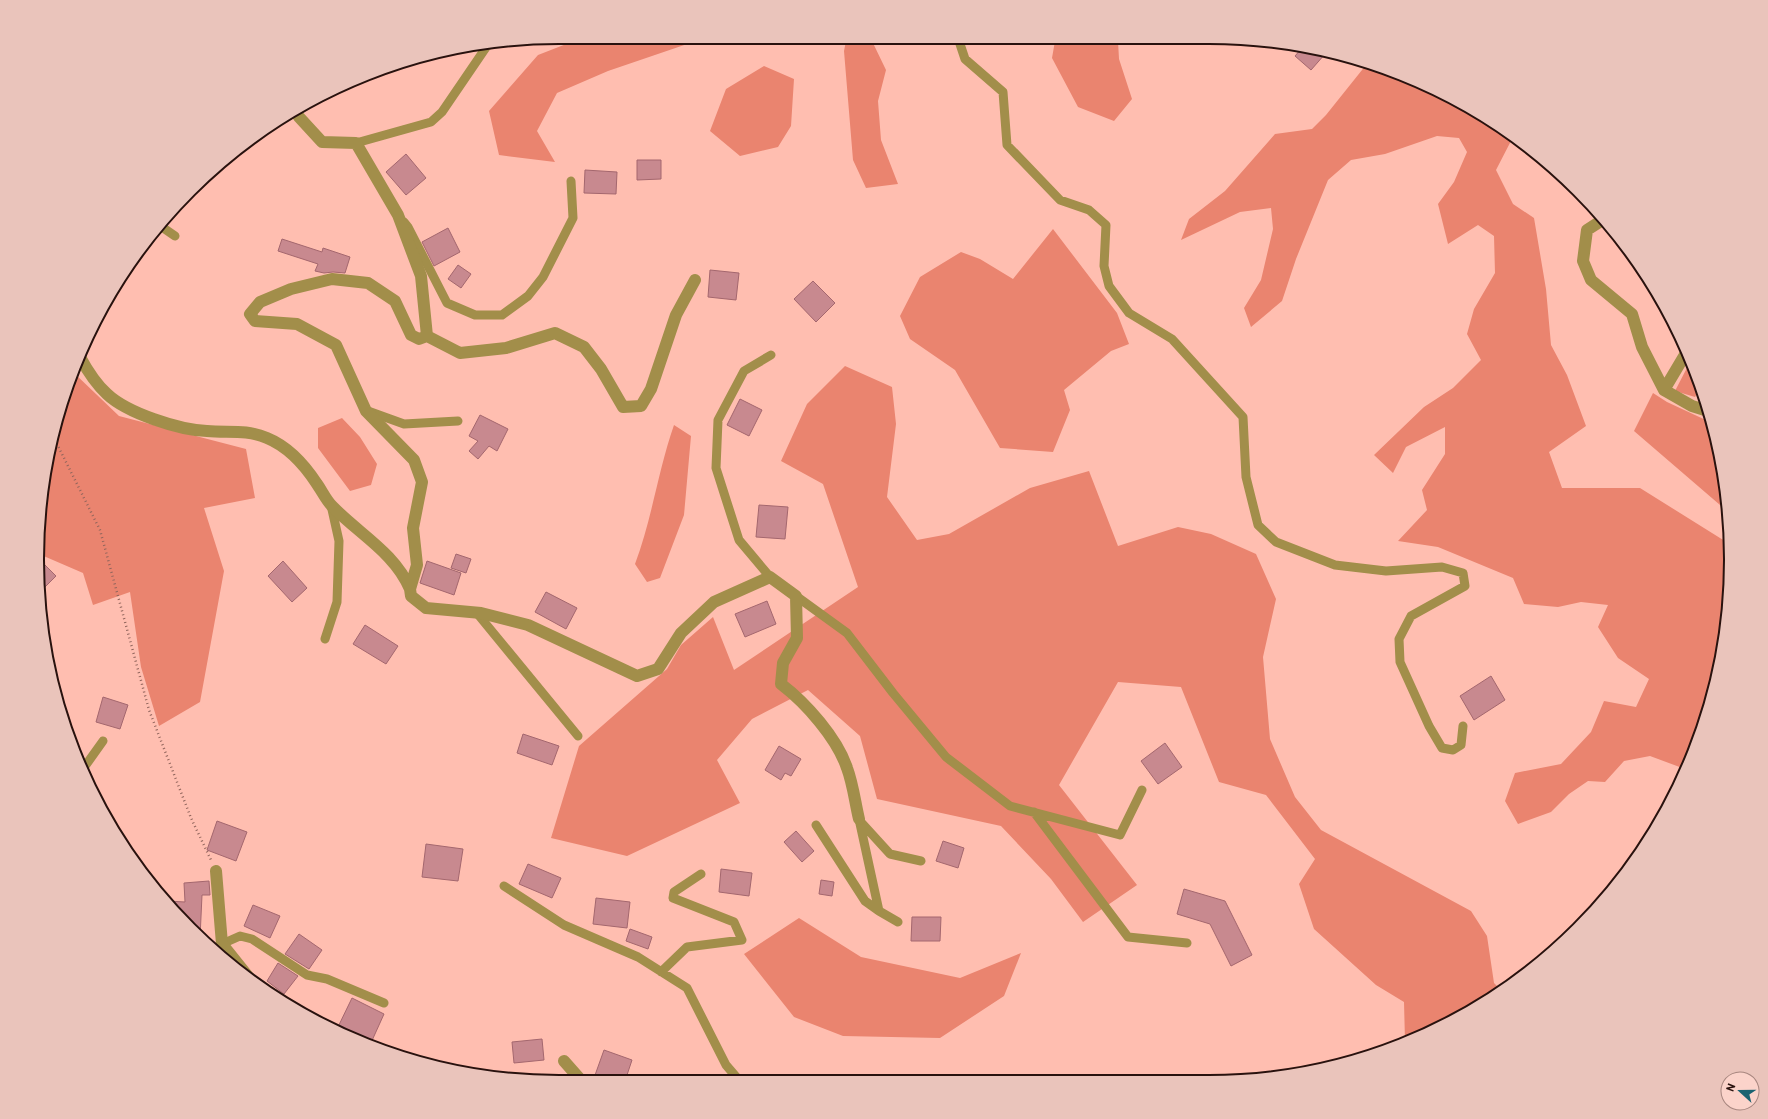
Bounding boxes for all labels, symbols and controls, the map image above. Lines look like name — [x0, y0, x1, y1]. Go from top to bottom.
north arrow — [1720, 1071, 1760, 1111]
text: N — [1723, 1081, 1738, 1093]

